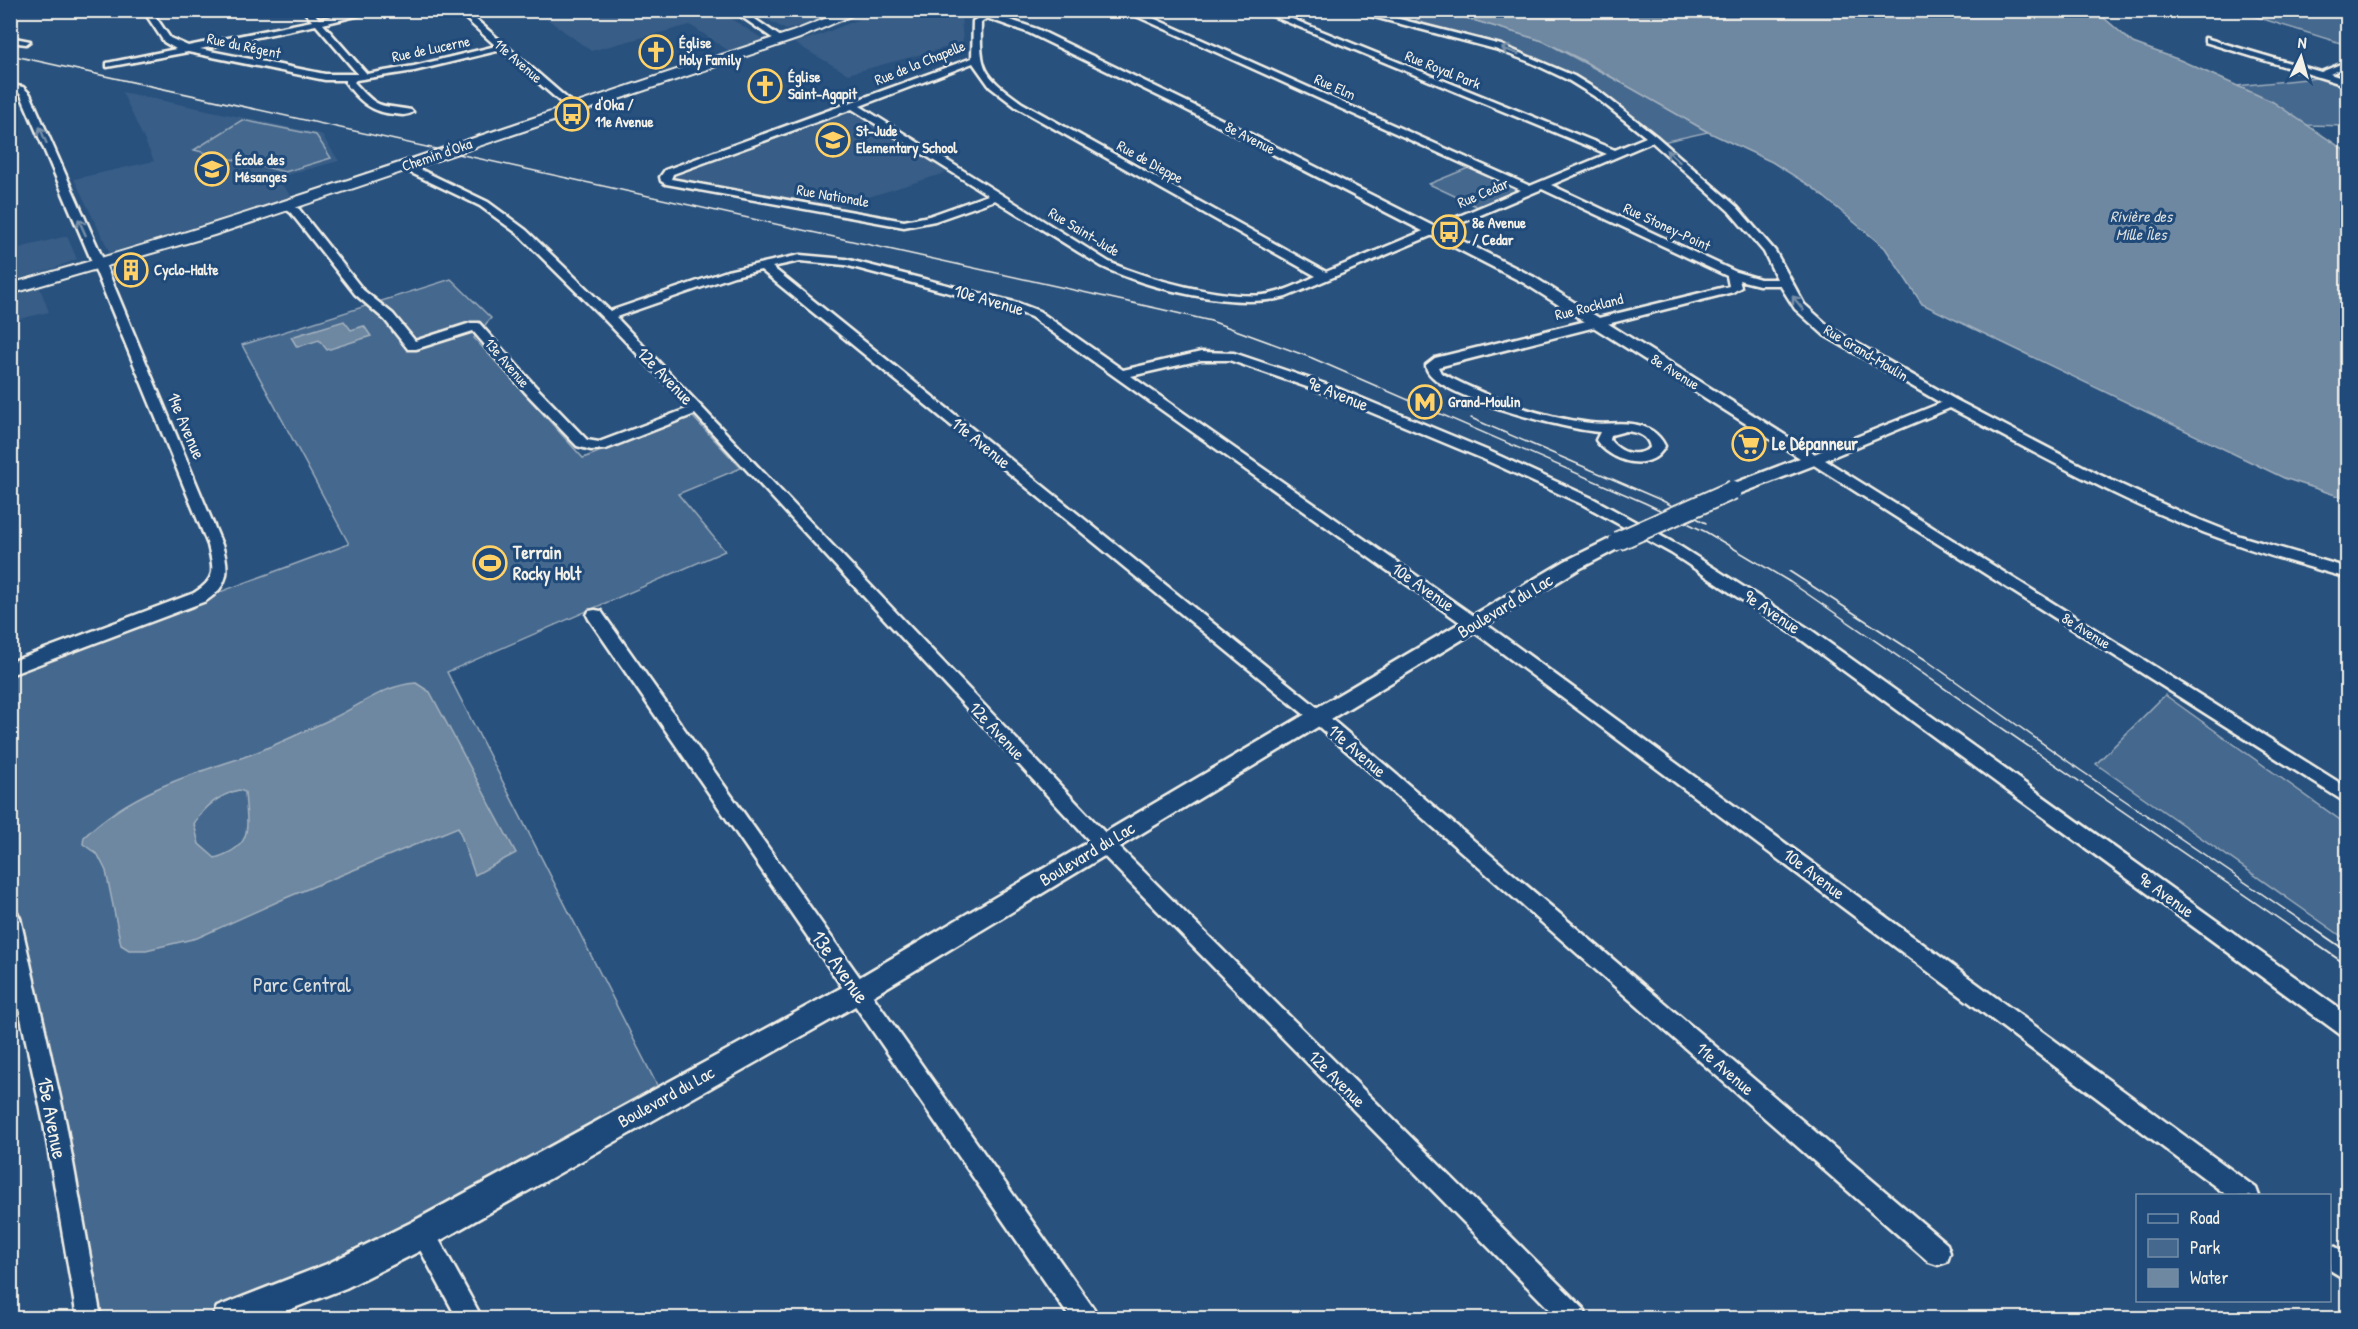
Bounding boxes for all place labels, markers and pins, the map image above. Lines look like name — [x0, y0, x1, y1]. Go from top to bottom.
place label: Église Holy Family — [679, 32, 742, 71]
church icon: Église Holy Family — [638, 34, 674, 70]
place label: Église Saint-Agapit — [788, 66, 858, 105]
church icon: Église Saint-Agapit — [747, 68, 783, 104]
place label: d'Oka / 11e Avenue — [595, 94, 653, 132]
bus stop icon: d'Oka / 11e Avenue — [554, 96, 590, 132]
place label: St-Jude Elementary School — [856, 120, 958, 159]
school or university icon: St-Jude Elementary School — [815, 122, 851, 158]
place label: École des Mésanges — [235, 149, 287, 188]
school or university icon: École des Mésanges — [194, 151, 230, 187]
place label: 8e Avenue / Cedar — [1472, 212, 1526, 250]
bus stop icon: 8e Avenue / Cedar — [1431, 214, 1467, 250]
building icon: Cyclo-Halte — [113, 252, 149, 288]
place label: Cyclo-Halte — [154, 259, 219, 281]
metro station icon: Grand-Moulin — [1407, 384, 1443, 420]
place label: Grand-Moulin — [1448, 391, 1521, 412]
supermarket icon: Le Dépanneur — [1731, 426, 1767, 462]
place label: Le Dépanneur — [1772, 431, 1858, 457]
place label: Terrain Rocky Holt — [512, 540, 582, 587]
sports icon: Terrain Rocky Holt — [472, 545, 508, 581]

